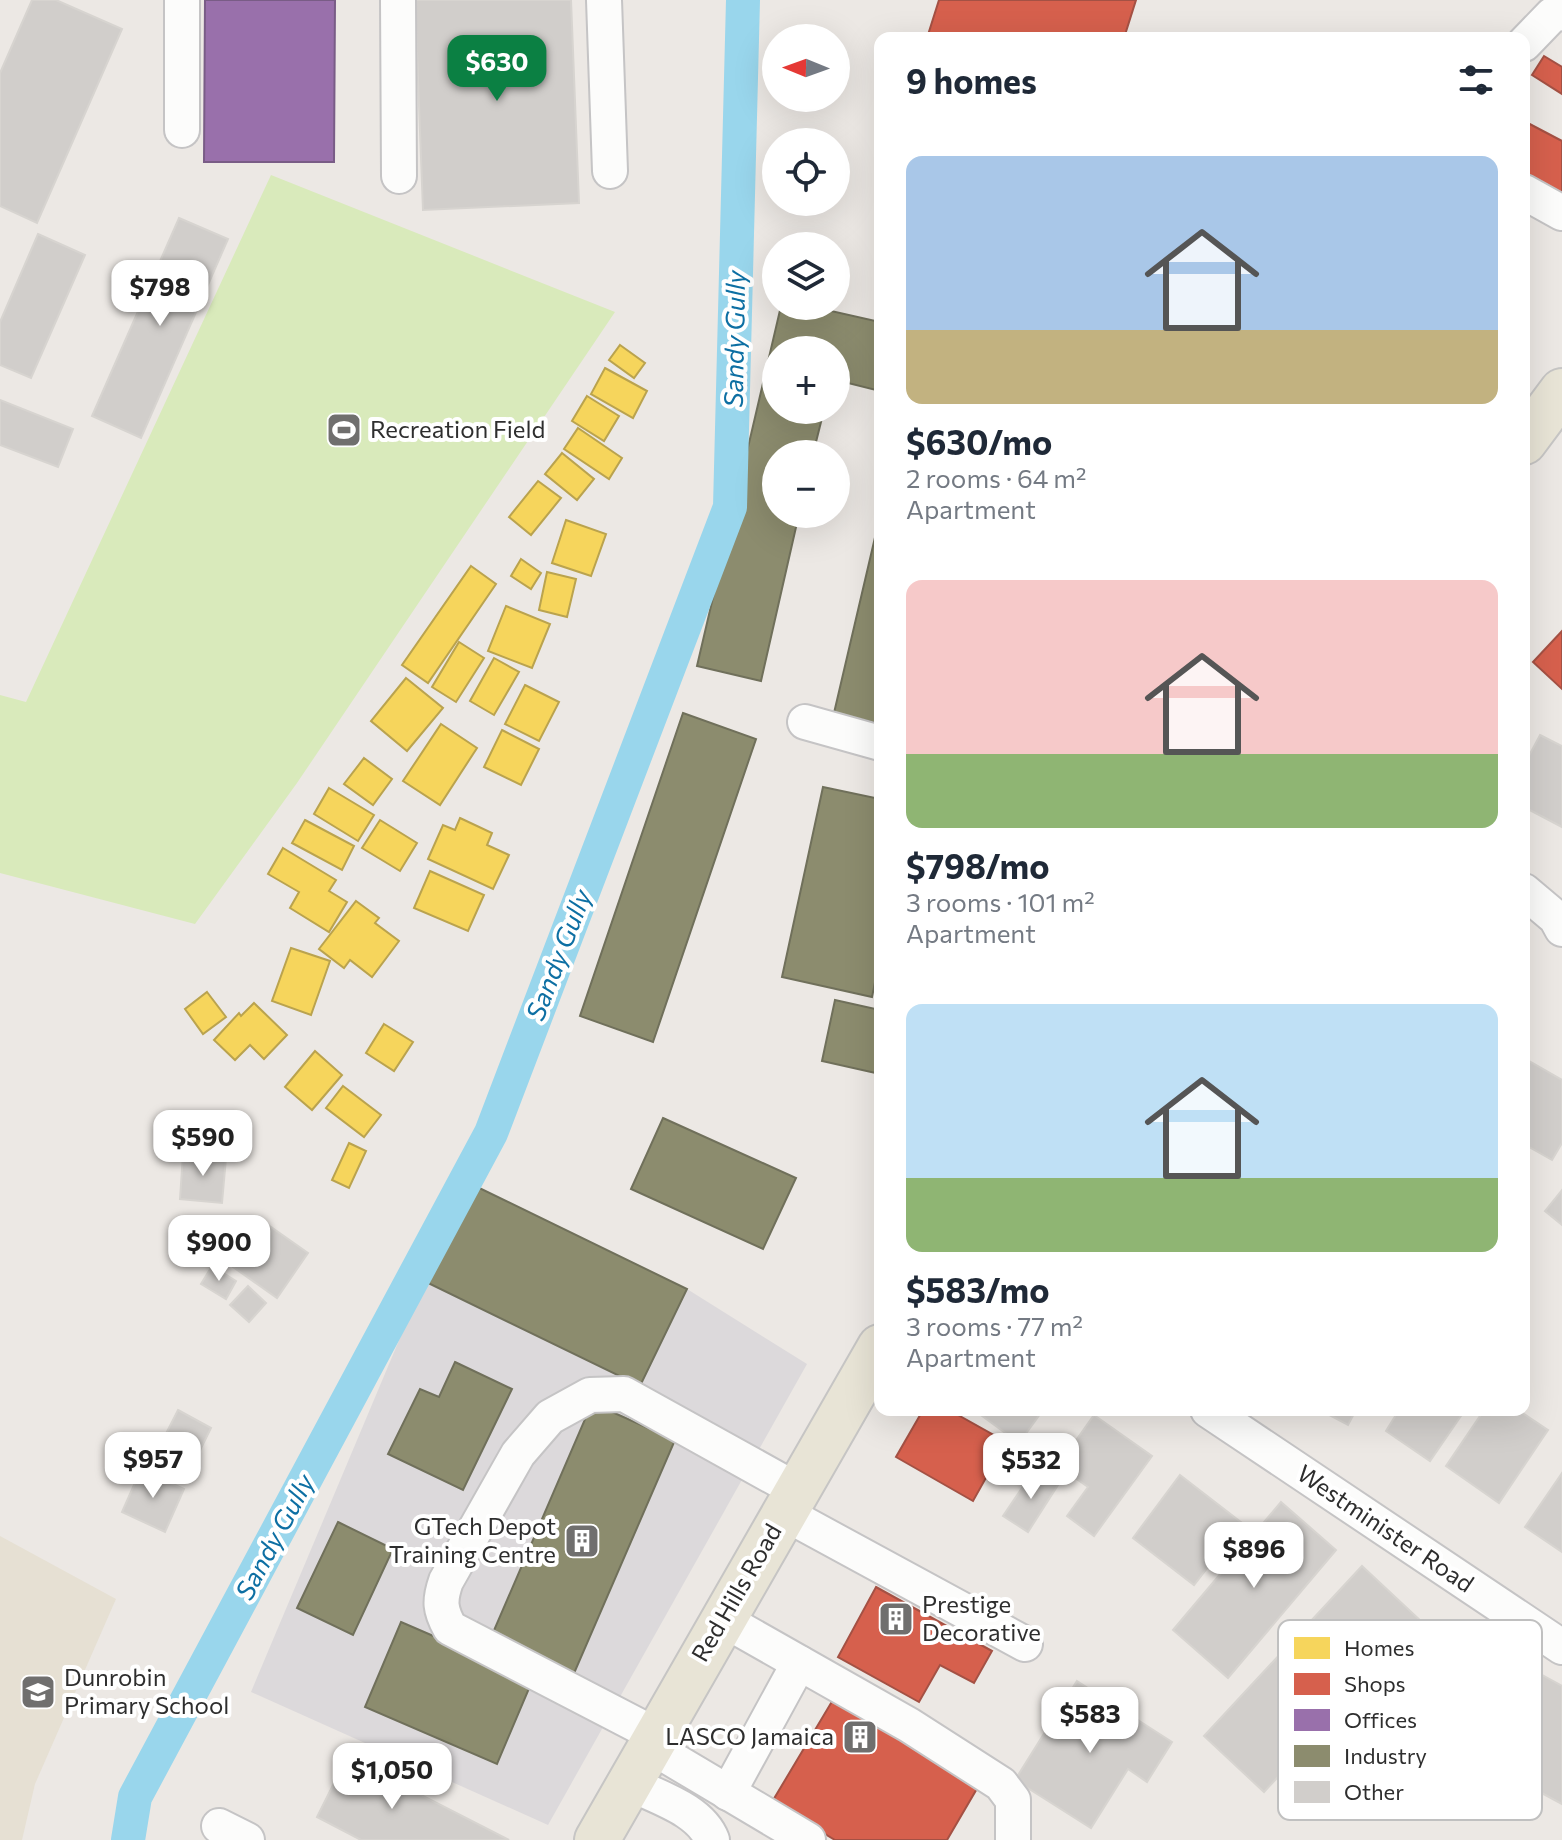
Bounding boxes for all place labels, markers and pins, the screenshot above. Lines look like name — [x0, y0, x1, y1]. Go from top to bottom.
pin: $630 — [450, 35, 544, 103]
pin: $798 — [113, 260, 207, 328]
sports icon: Recreation Field — [325, 411, 363, 449]
place label: Recreation Field — [370, 414, 545, 443]
pin: $590 — [156, 1110, 250, 1178]
pin: $900 — [172, 1215, 266, 1283]
pin: $957 — [106, 1432, 200, 1500]
pin: $532 — [984, 1433, 1078, 1501]
place label: GTech Depot Training Centre — [389, 1511, 556, 1568]
building icon: GTech Depot Training Centre — [563, 1522, 601, 1560]
pin: $896 — [1207, 1522, 1301, 1590]
place label: Prestige Decorative — [922, 1589, 1041, 1646]
building icon: Prestige Decorative — [877, 1600, 915, 1638]
place label: Dunrobin Primary School — [64, 1662, 229, 1719]
school or university icon: Dunrobin Primary School — [19, 1673, 57, 1711]
pin: $583 — [1043, 1687, 1137, 1755]
building icon: LASCO Jamaica — [841, 1718, 879, 1756]
place label: LASCO Jamaica — [665, 1721, 834, 1750]
pin: $1,050 — [327, 1743, 457, 1811]

